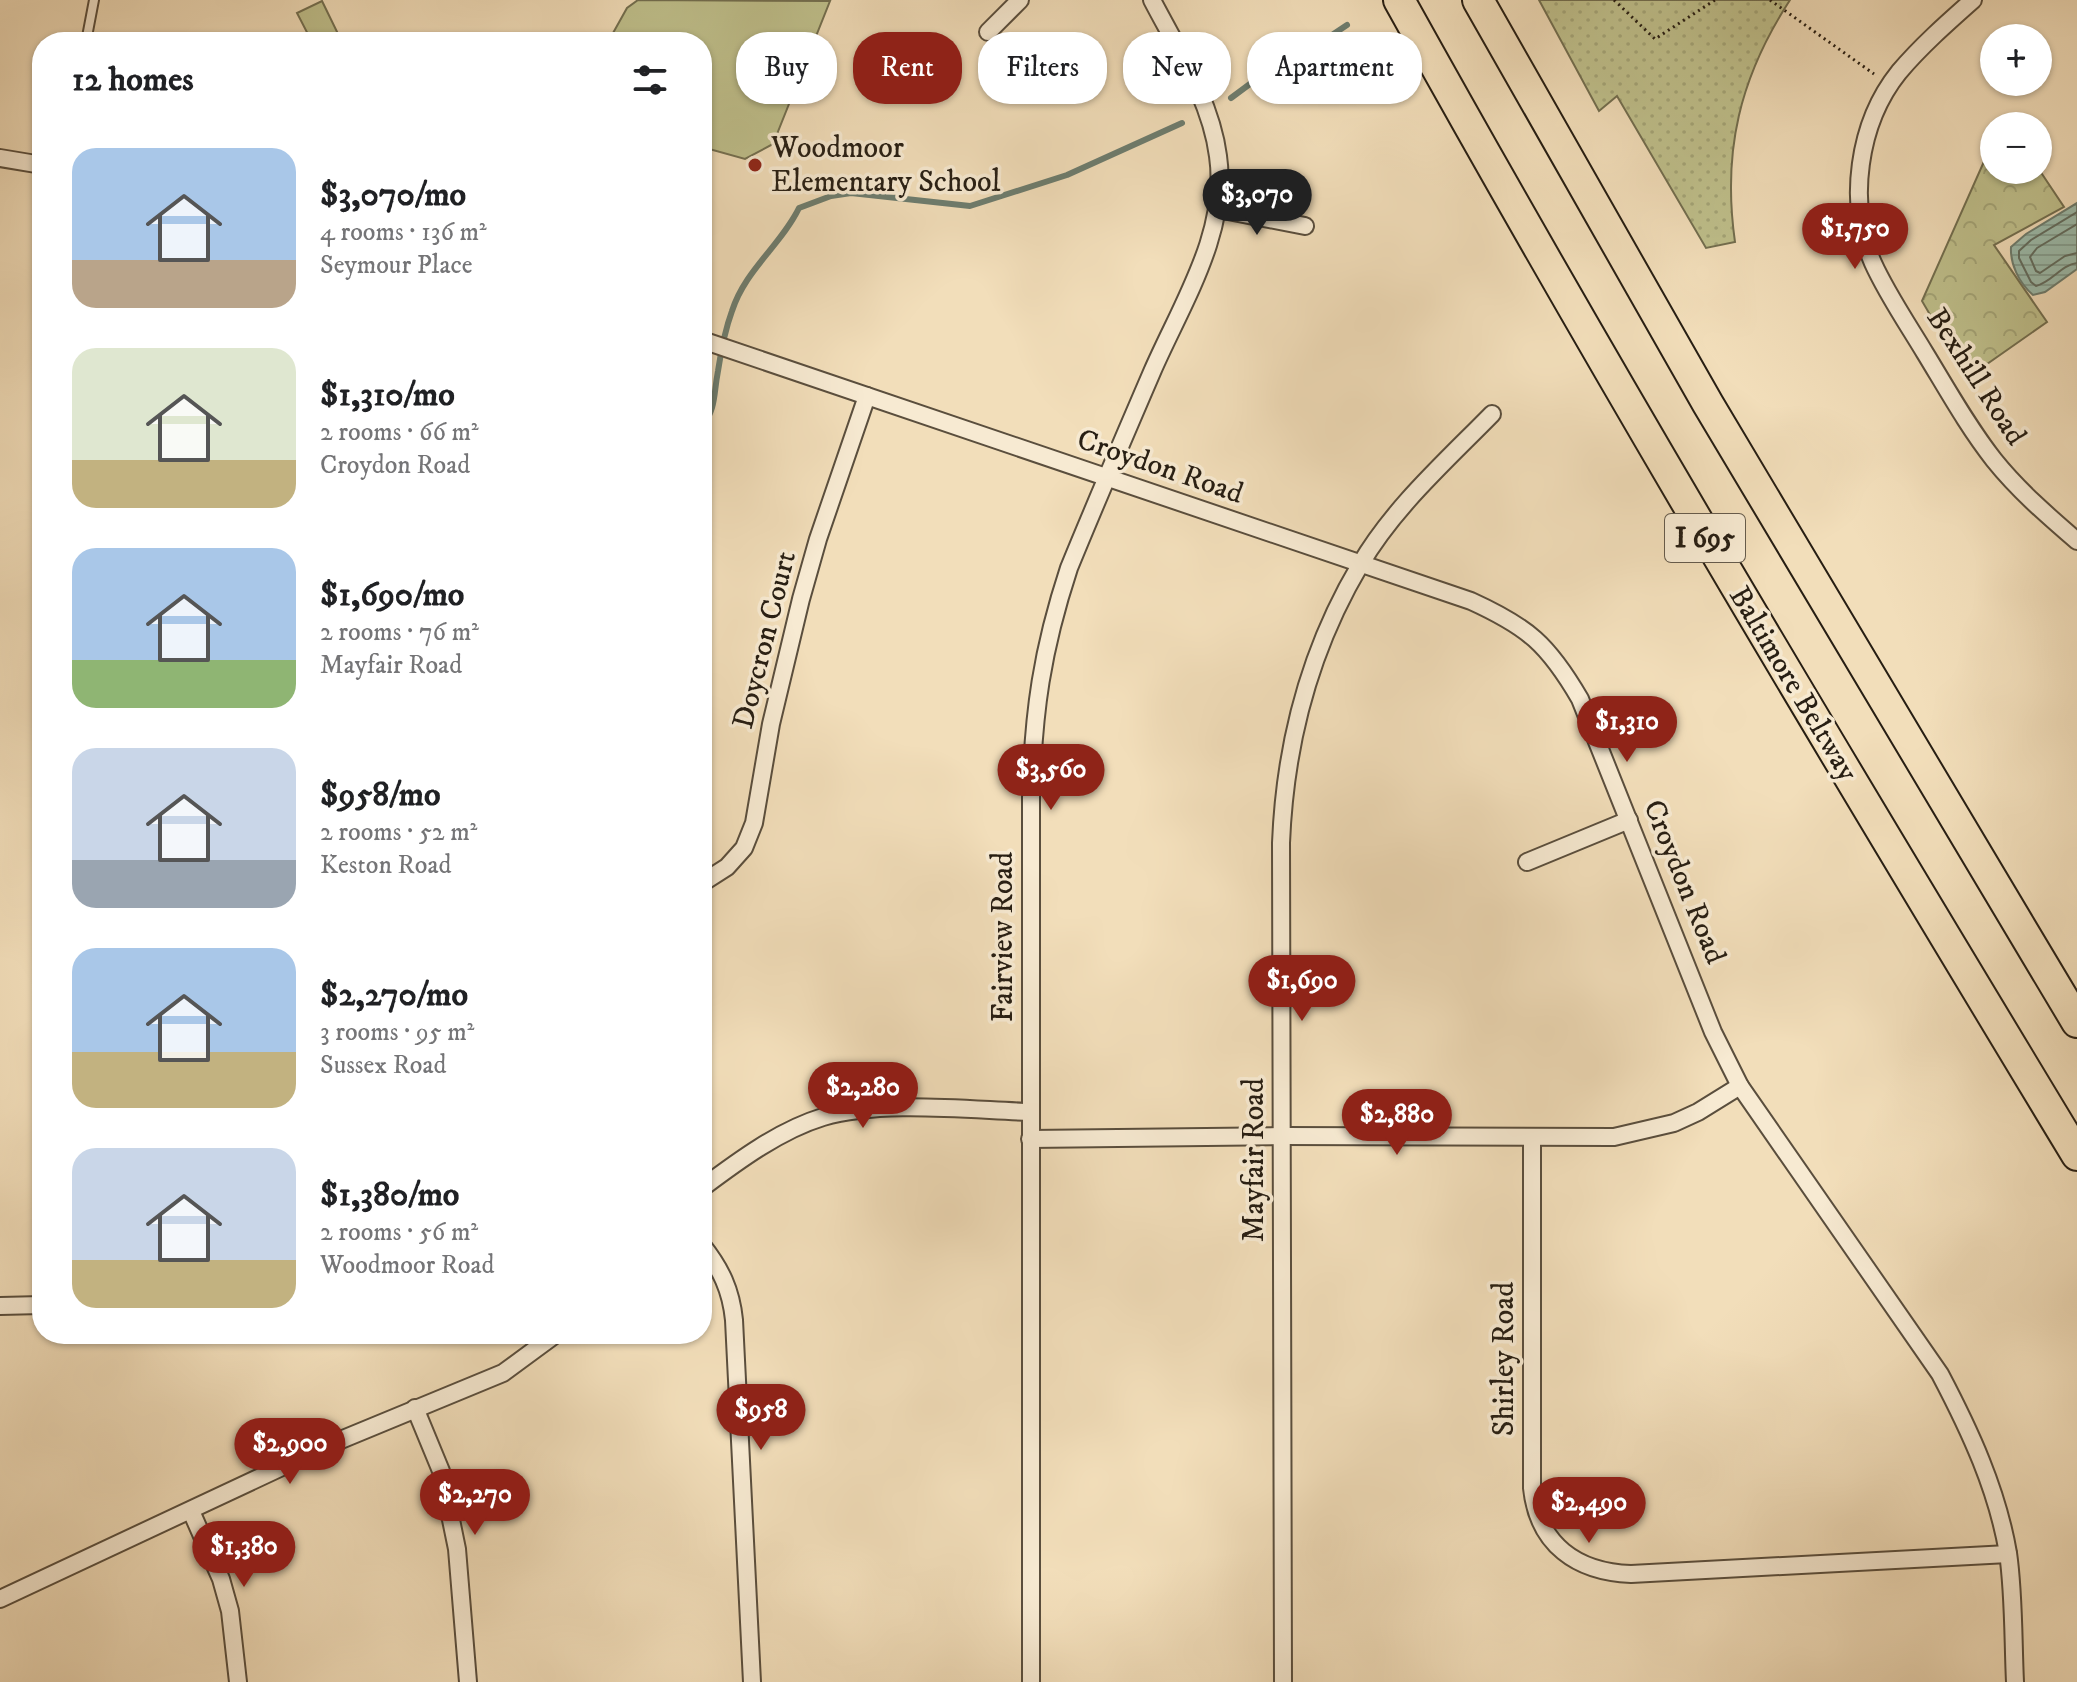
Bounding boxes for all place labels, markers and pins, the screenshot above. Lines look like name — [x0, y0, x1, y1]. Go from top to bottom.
place label: Woodmoor Elementary School — [770, 130, 1000, 201]
marker: Woodmoor Elementary School — [746, 156, 764, 174]
pin: $3,070 — [1192, 169, 1322, 237]
pin: $1,750 — [1790, 203, 1920, 271]
pin: $1,310 — [1562, 696, 1692, 764]
pin: $3,560 — [986, 744, 1116, 812]
pin: $1,690 — [1237, 955, 1367, 1023]
pin: $2,280 — [798, 1062, 928, 1130]
pin: $2,880 — [1332, 1089, 1462, 1157]
pin: $958 — [714, 1384, 808, 1452]
pin: $2,900 — [225, 1418, 355, 1486]
pin: $2,270 — [410, 1469, 540, 1537]
pin: $2,490 — [1524, 1477, 1654, 1545]
pin: $1,380 — [179, 1521, 309, 1589]

